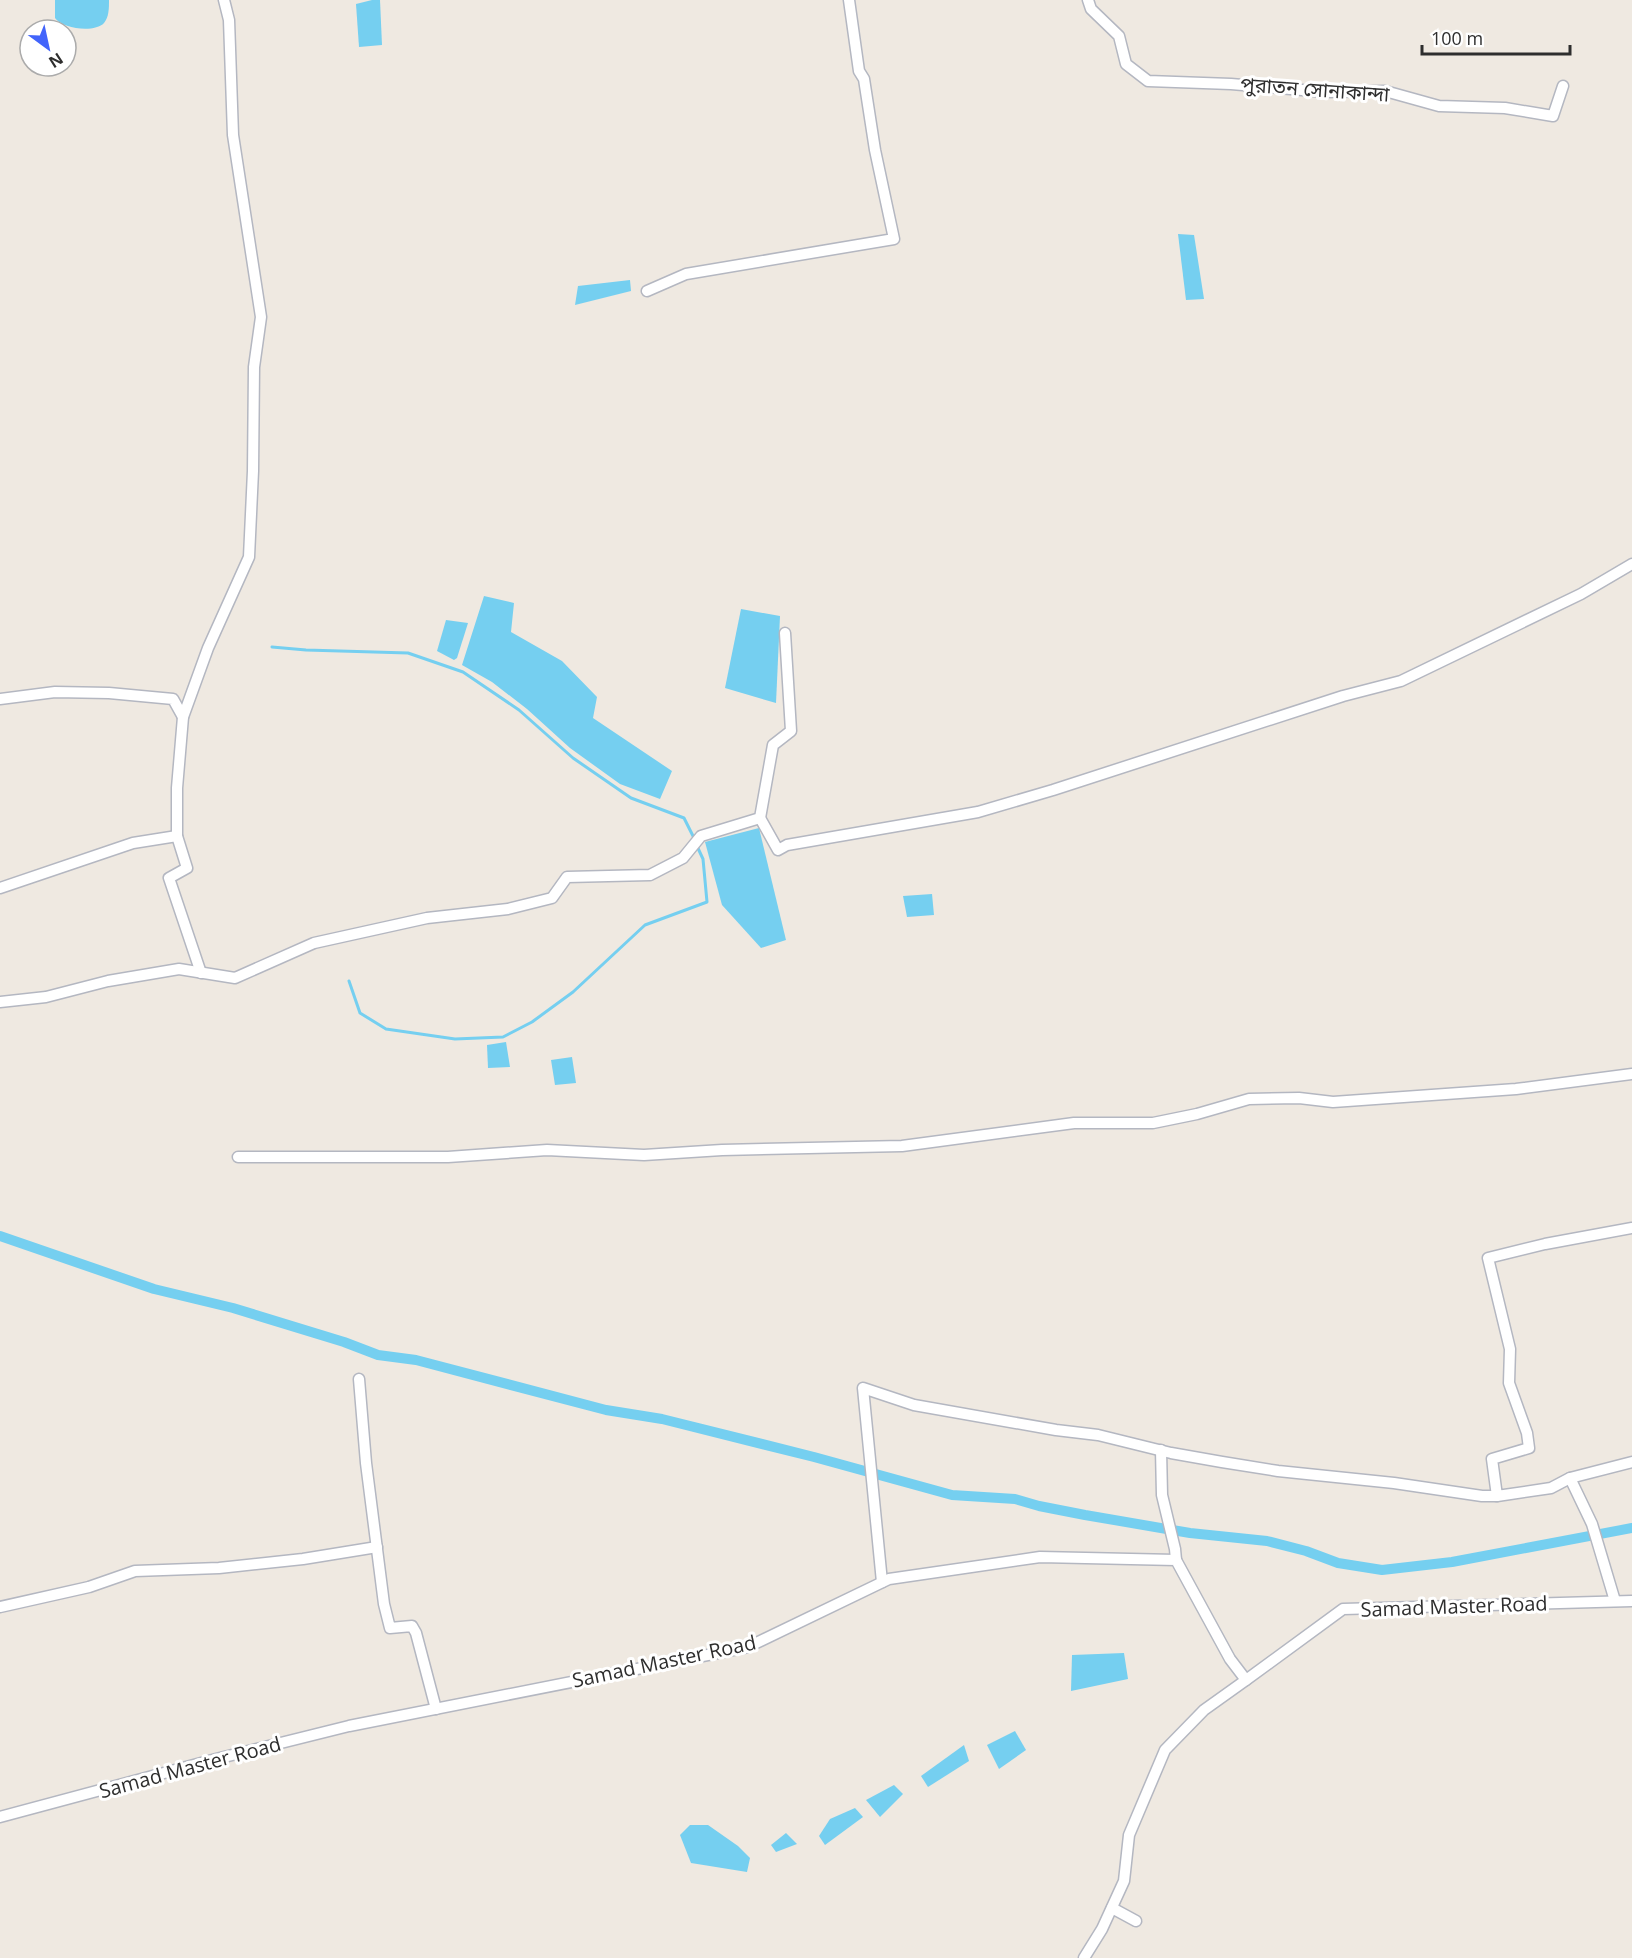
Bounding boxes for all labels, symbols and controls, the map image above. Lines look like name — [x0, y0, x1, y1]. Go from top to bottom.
north arrow — [18, 18, 78, 78]
scale bar — [1422, 18, 1570, 56]
text: 100 m — [1431, 26, 1483, 50]
text: N — [45, 48, 68, 73]
street label: পুরাতন সোনাকান্দা — [1240, 70, 1391, 108]
street label: Samad Master Road — [1360, 1589, 1548, 1623]
street label: Samad Master Road — [570, 1628, 758, 1694]
street label: Samad Master Road — [96, 1730, 284, 1804]

